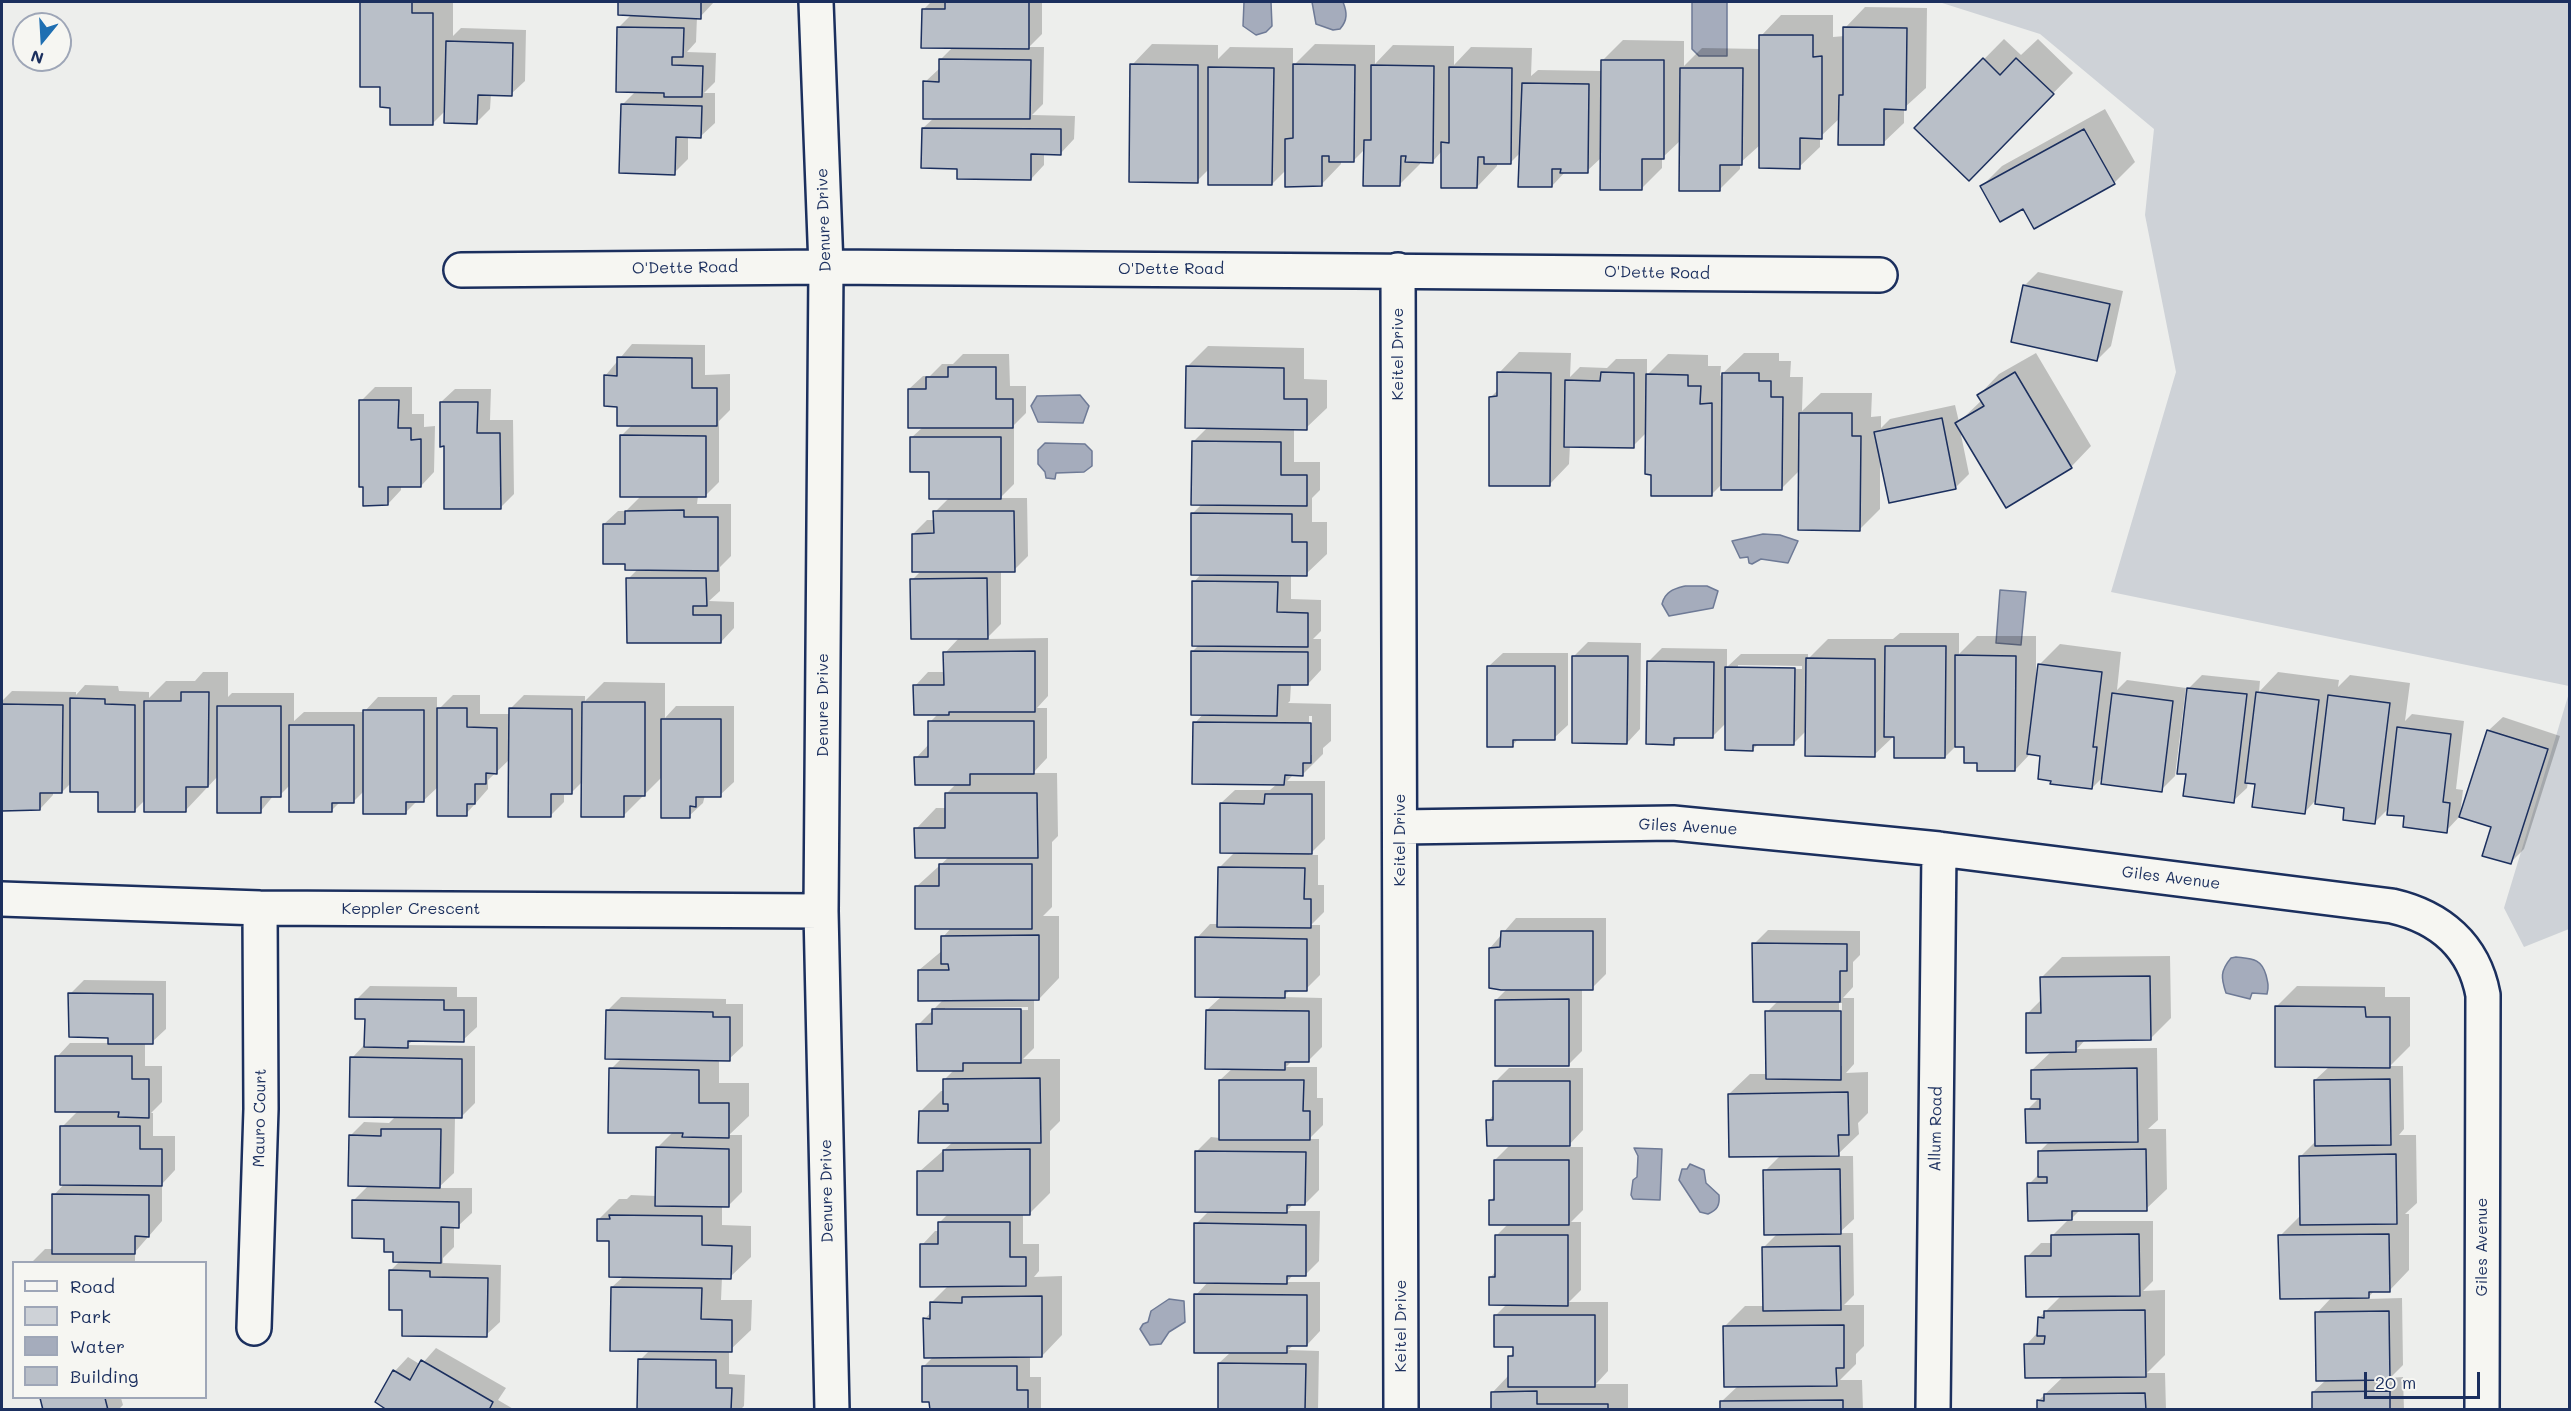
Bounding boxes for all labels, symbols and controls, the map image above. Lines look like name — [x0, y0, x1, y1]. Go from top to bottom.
north arrow — [12, 12, 72, 72]
text: N — [28, 46, 46, 70]
street label: Denure Drive — [813, 168, 835, 272]
street label: O'Dette Road — [632, 257, 738, 279]
street label: O'Dette Road — [1118, 259, 1224, 279]
street label: O'Dette Road — [1604, 262, 1710, 284]
street label: Keitel Drive — [1388, 308, 1408, 400]
street label: Denure Drive — [813, 653, 833, 757]
street label: Keitel Drive — [1390, 794, 1410, 886]
street label: Giles Avenue — [1638, 815, 1738, 839]
street label: Giles Avenue — [2121, 862, 2221, 894]
street label: Keppler Crescent — [342, 899, 480, 919]
street label: Mauro Court — [250, 1068, 270, 1168]
street label: Allum Road — [1926, 1086, 1946, 1172]
street label: Denure Drive — [816, 1139, 838, 1243]
street label: Giles Avenue — [2472, 1198, 2492, 1296]
legend — [12, 1261, 207, 1399]
text: Road — [70, 1274, 115, 1298]
street label: Keitel Drive — [1391, 1280, 1411, 1372]
text: Park — [70, 1304, 111, 1328]
text: Water — [70, 1334, 125, 1358]
scale bar — [2367, 1360, 2482, 1398]
text: Building — [70, 1364, 138, 1388]
text: 20 m — [2375, 1370, 2416, 1394]

